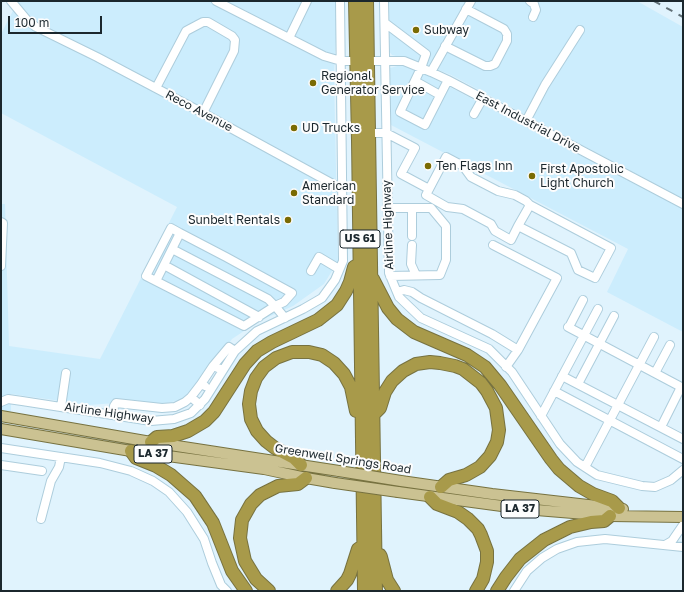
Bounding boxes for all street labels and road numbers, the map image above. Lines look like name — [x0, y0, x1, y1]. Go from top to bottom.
street label: Reco Avenue — [163, 87, 235, 135]
street label: East Industrial Drive — [473, 88, 583, 156]
street label: Airline Highway — [379, 180, 397, 270]
road number: US 61 — [340, 230, 380, 248]
street label: Airline Highway — [63, 400, 155, 426]
street label: Greenwell Springs Road — [274, 441, 412, 477]
road number: LA 37 — [134, 445, 172, 463]
road number: LA 37 — [501, 500, 539, 518]

